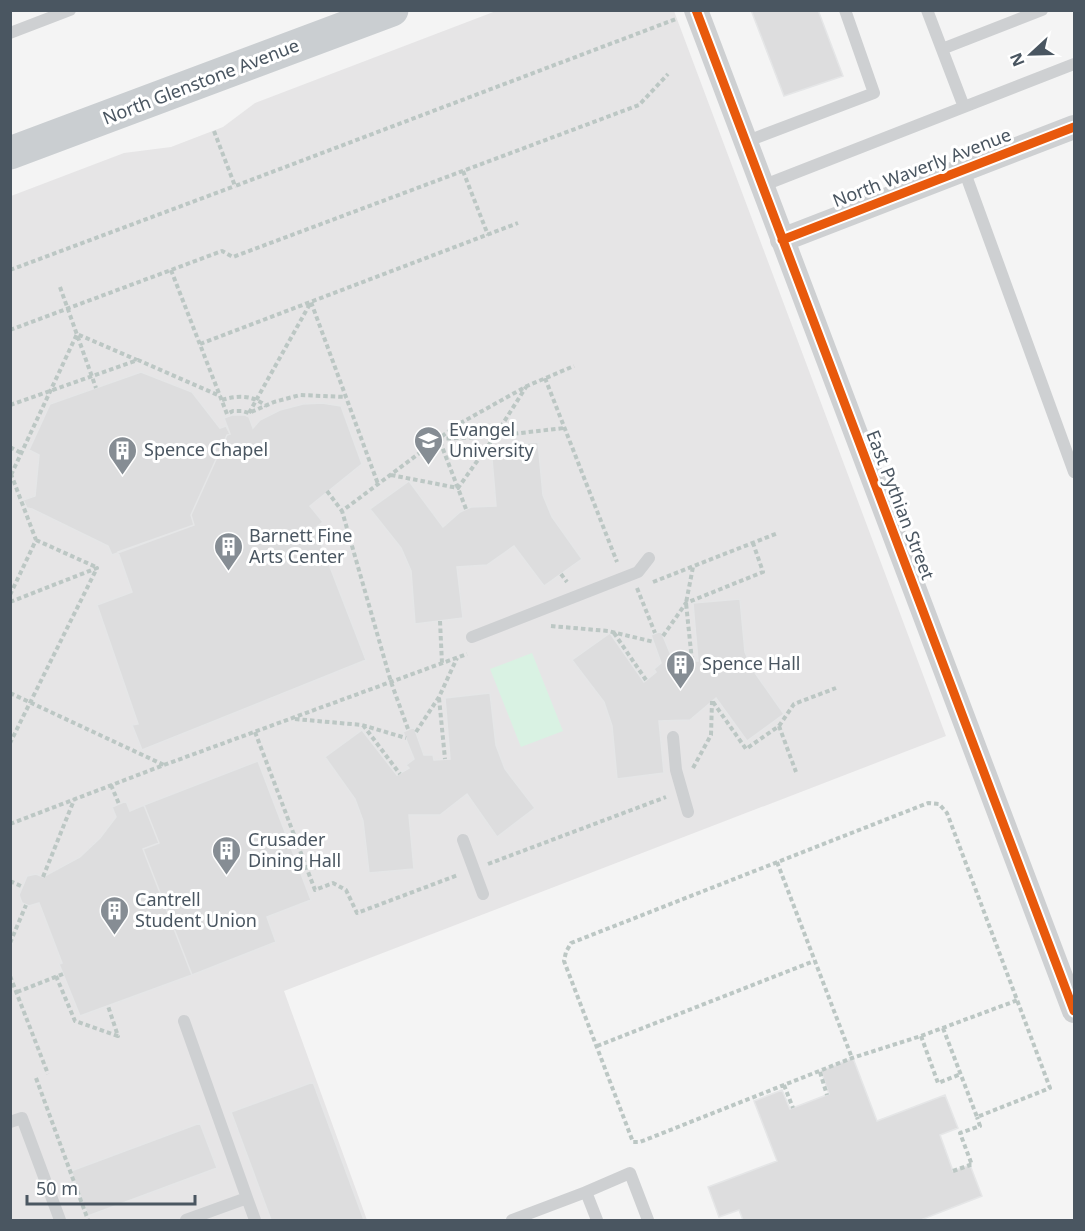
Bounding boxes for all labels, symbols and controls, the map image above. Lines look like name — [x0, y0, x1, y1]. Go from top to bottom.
north arrow — [1001, 24, 1061, 84]
street label: North Glenstone Avenue — [99, 33, 302, 130]
text: N — [1004, 49, 1030, 70]
street label: North Waverly Avenue — [829, 122, 1014, 212]
place label: Evangel University — [449, 417, 534, 462]
school or university icon: Evangel University — [412, 424, 444, 466]
street label: East Pythian Street — [861, 426, 941, 583]
building icon: Spence Chapel — [107, 434, 139, 476]
place label: Spence Chapel — [144, 437, 268, 461]
place label: Barnett Fine Arts Center — [249, 523, 352, 568]
building icon: Barnett Fine Arts Center — [212, 530, 244, 572]
building icon: Spence Hall — [665, 648, 697, 690]
place label: Spence Hall — [702, 651, 800, 675]
place label: Crusader Dining Hall — [248, 827, 341, 872]
building icon: Crusader Dining Hall — [211, 834, 243, 876]
place label: Cantrell Student Union — [135, 887, 257, 932]
building icon: Cantrell Student Union — [98, 894, 130, 936]
scale bar — [27, 1168, 195, 1206]
text: 50 m — [36, 1176, 78, 1200]

